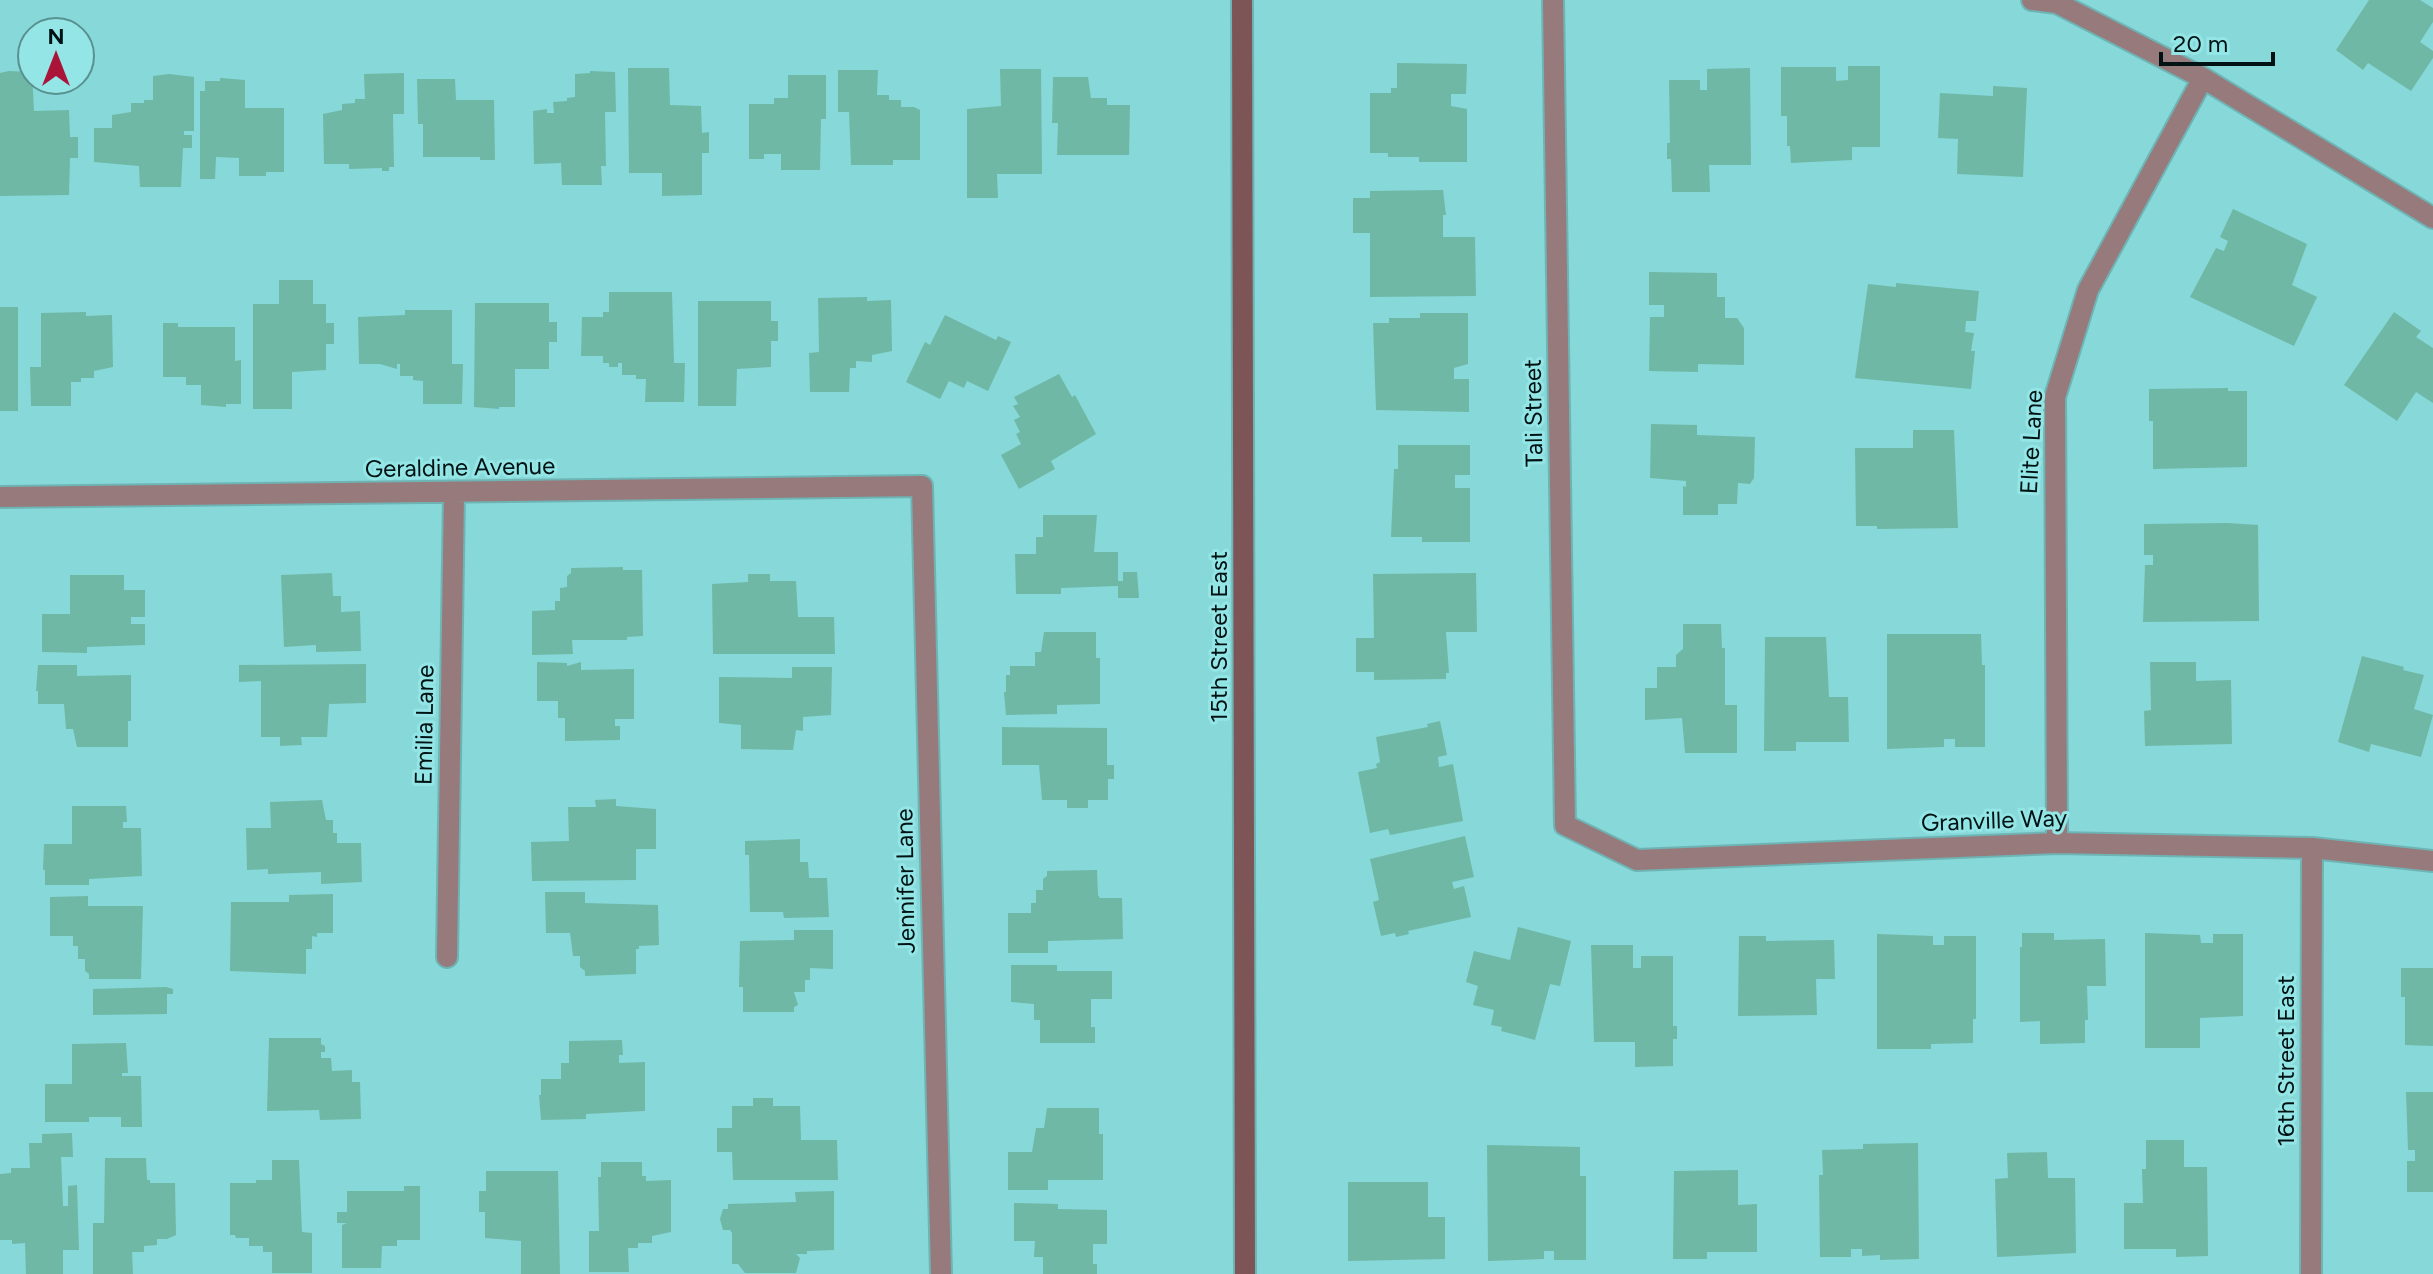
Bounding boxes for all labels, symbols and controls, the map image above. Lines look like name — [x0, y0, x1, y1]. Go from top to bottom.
north arrow — [16, 16, 96, 96]
scale bar — [2161, 16, 2273, 66]
text: N — [47, 23, 65, 50]
text: 20 m — [2173, 29, 2228, 58]
street label: Tali Street — [1518, 359, 1548, 467]
street label: Elite Lane — [2014, 389, 2048, 495]
street label: Geraldine Avenue — [365, 451, 555, 483]
street label: 15th Street East — [1204, 551, 1233, 723]
street label: Emilia Lane — [408, 665, 440, 785]
street label: Granville Way — [1920, 803, 2068, 837]
street label: Jennifer Lane — [889, 808, 921, 954]
street label: 16th Street East — [2271, 975, 2300, 1147]

